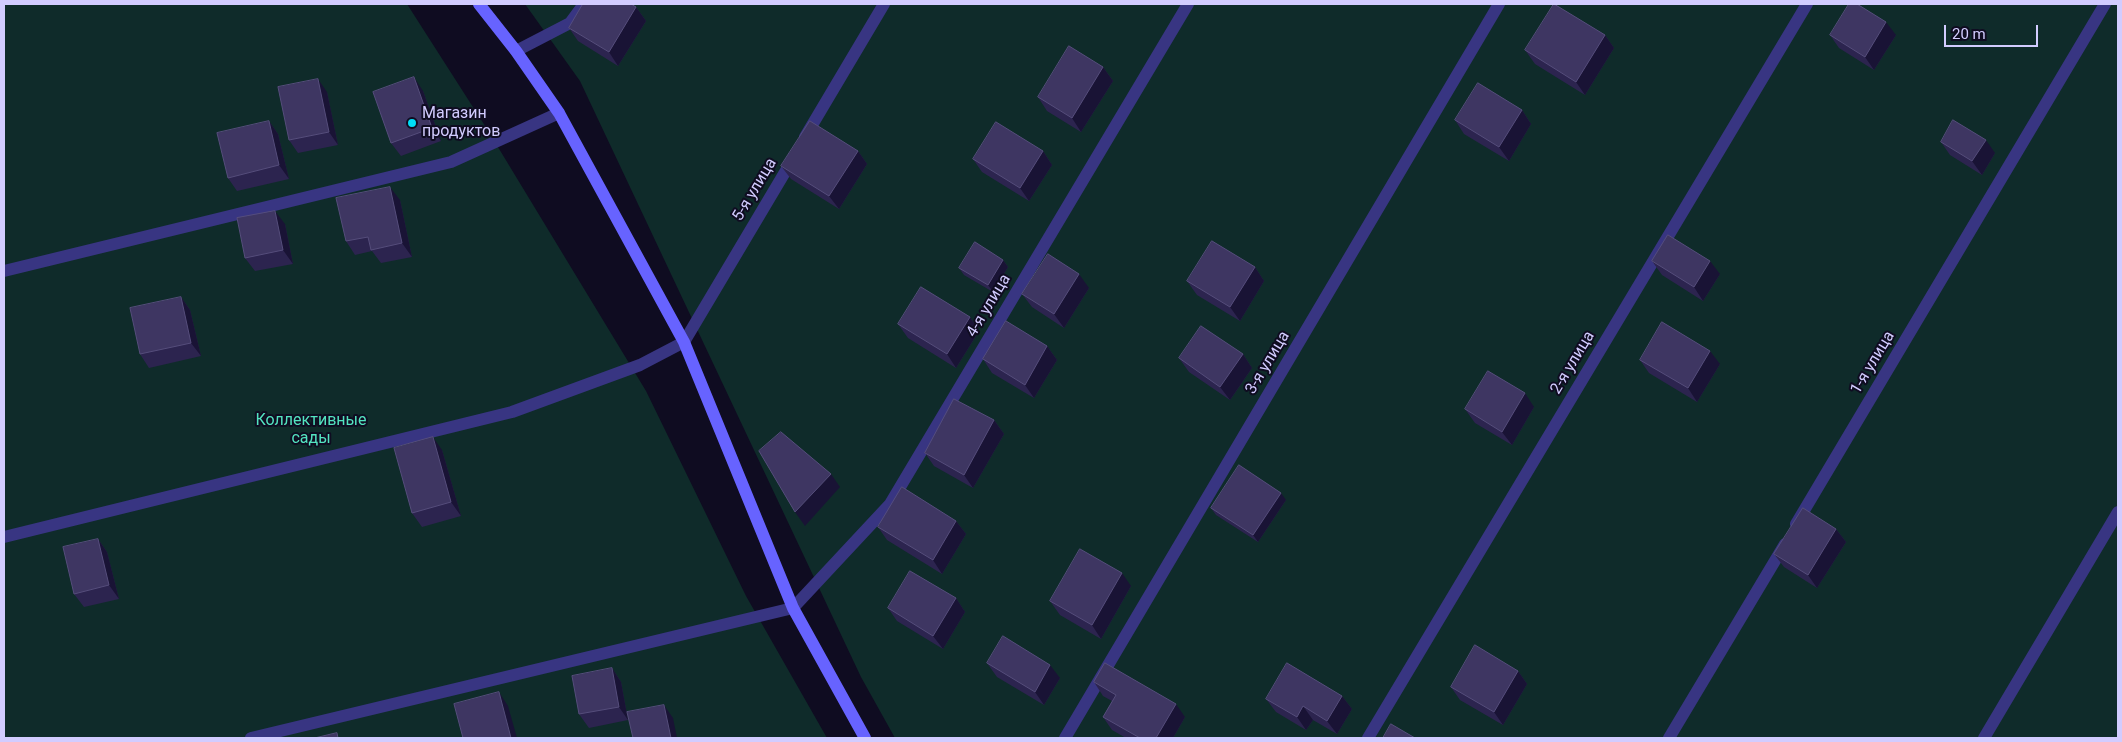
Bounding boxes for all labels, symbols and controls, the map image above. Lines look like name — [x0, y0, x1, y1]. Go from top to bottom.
scale bar — [1947, 15, 2041, 47]
text: 20 m — [1952, 25, 1986, 43]
place label: Магазин продуктов — [422, 104, 500, 142]
marker: Магазин продуктов — [406, 117, 418, 129]
street label: 5-я улица — [729, 155, 781, 225]
street label: 4-я улица — [963, 271, 1015, 341]
street label: 3-я улица — [1242, 328, 1294, 398]
street label: 2-я улица — [1547, 328, 1599, 398]
street label: 1-я улица — [1847, 328, 1899, 398]
park label: Коллективные сады — [256, 411, 366, 449]

